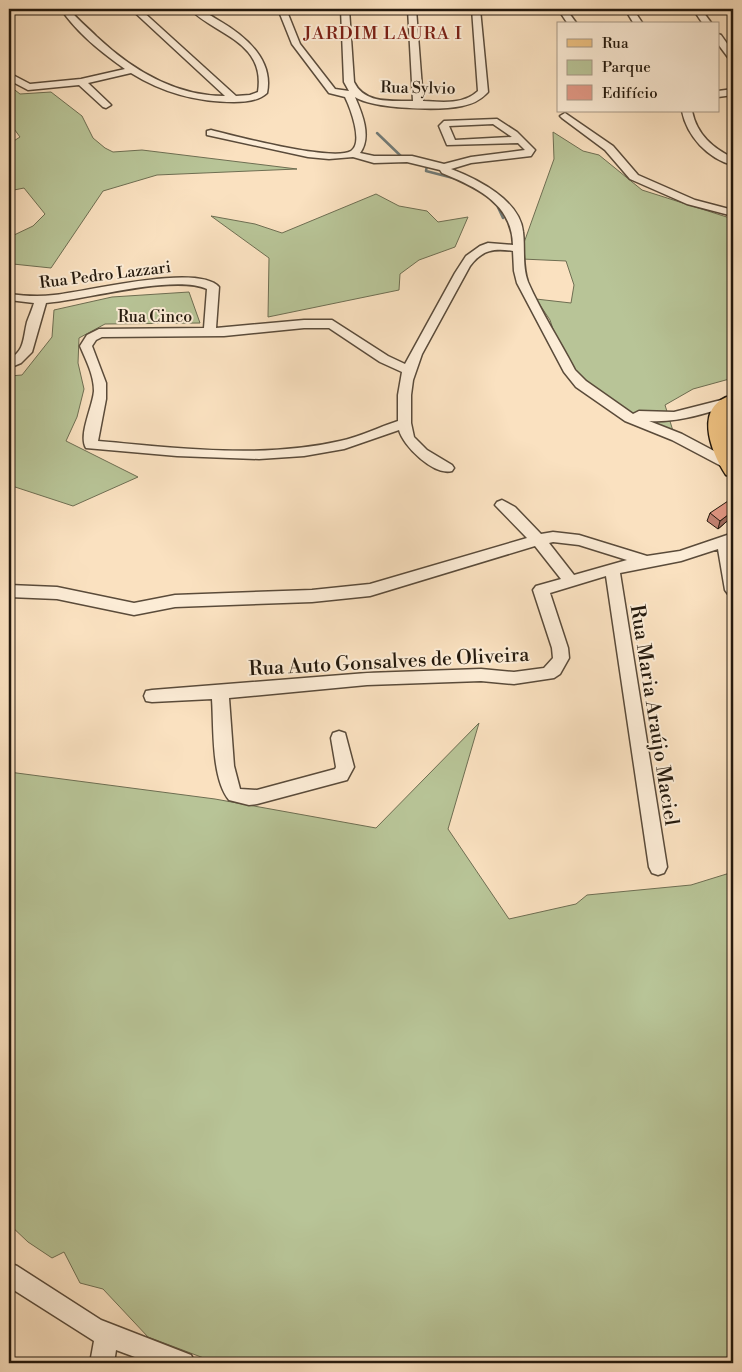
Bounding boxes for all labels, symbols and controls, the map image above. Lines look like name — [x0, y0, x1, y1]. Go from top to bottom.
district label: JARDIM LAURA I — [302, 22, 463, 45]
legend — [557, 22, 720, 112]
text: Rua — [602, 34, 629, 53]
text: Parque — [602, 58, 651, 77]
street label: Rua Sylvio — [380, 77, 456, 99]
text: Edifício — [602, 84, 658, 103]
street label: Rua Pedro Lazzari — [38, 257, 172, 293]
street label: Rua Cinco — [118, 307, 192, 327]
street label: Rua Maria Araújo Maciel — [624, 603, 683, 828]
street label: Rua Auto Gonsalves de Oliveira — [248, 643, 531, 682]

